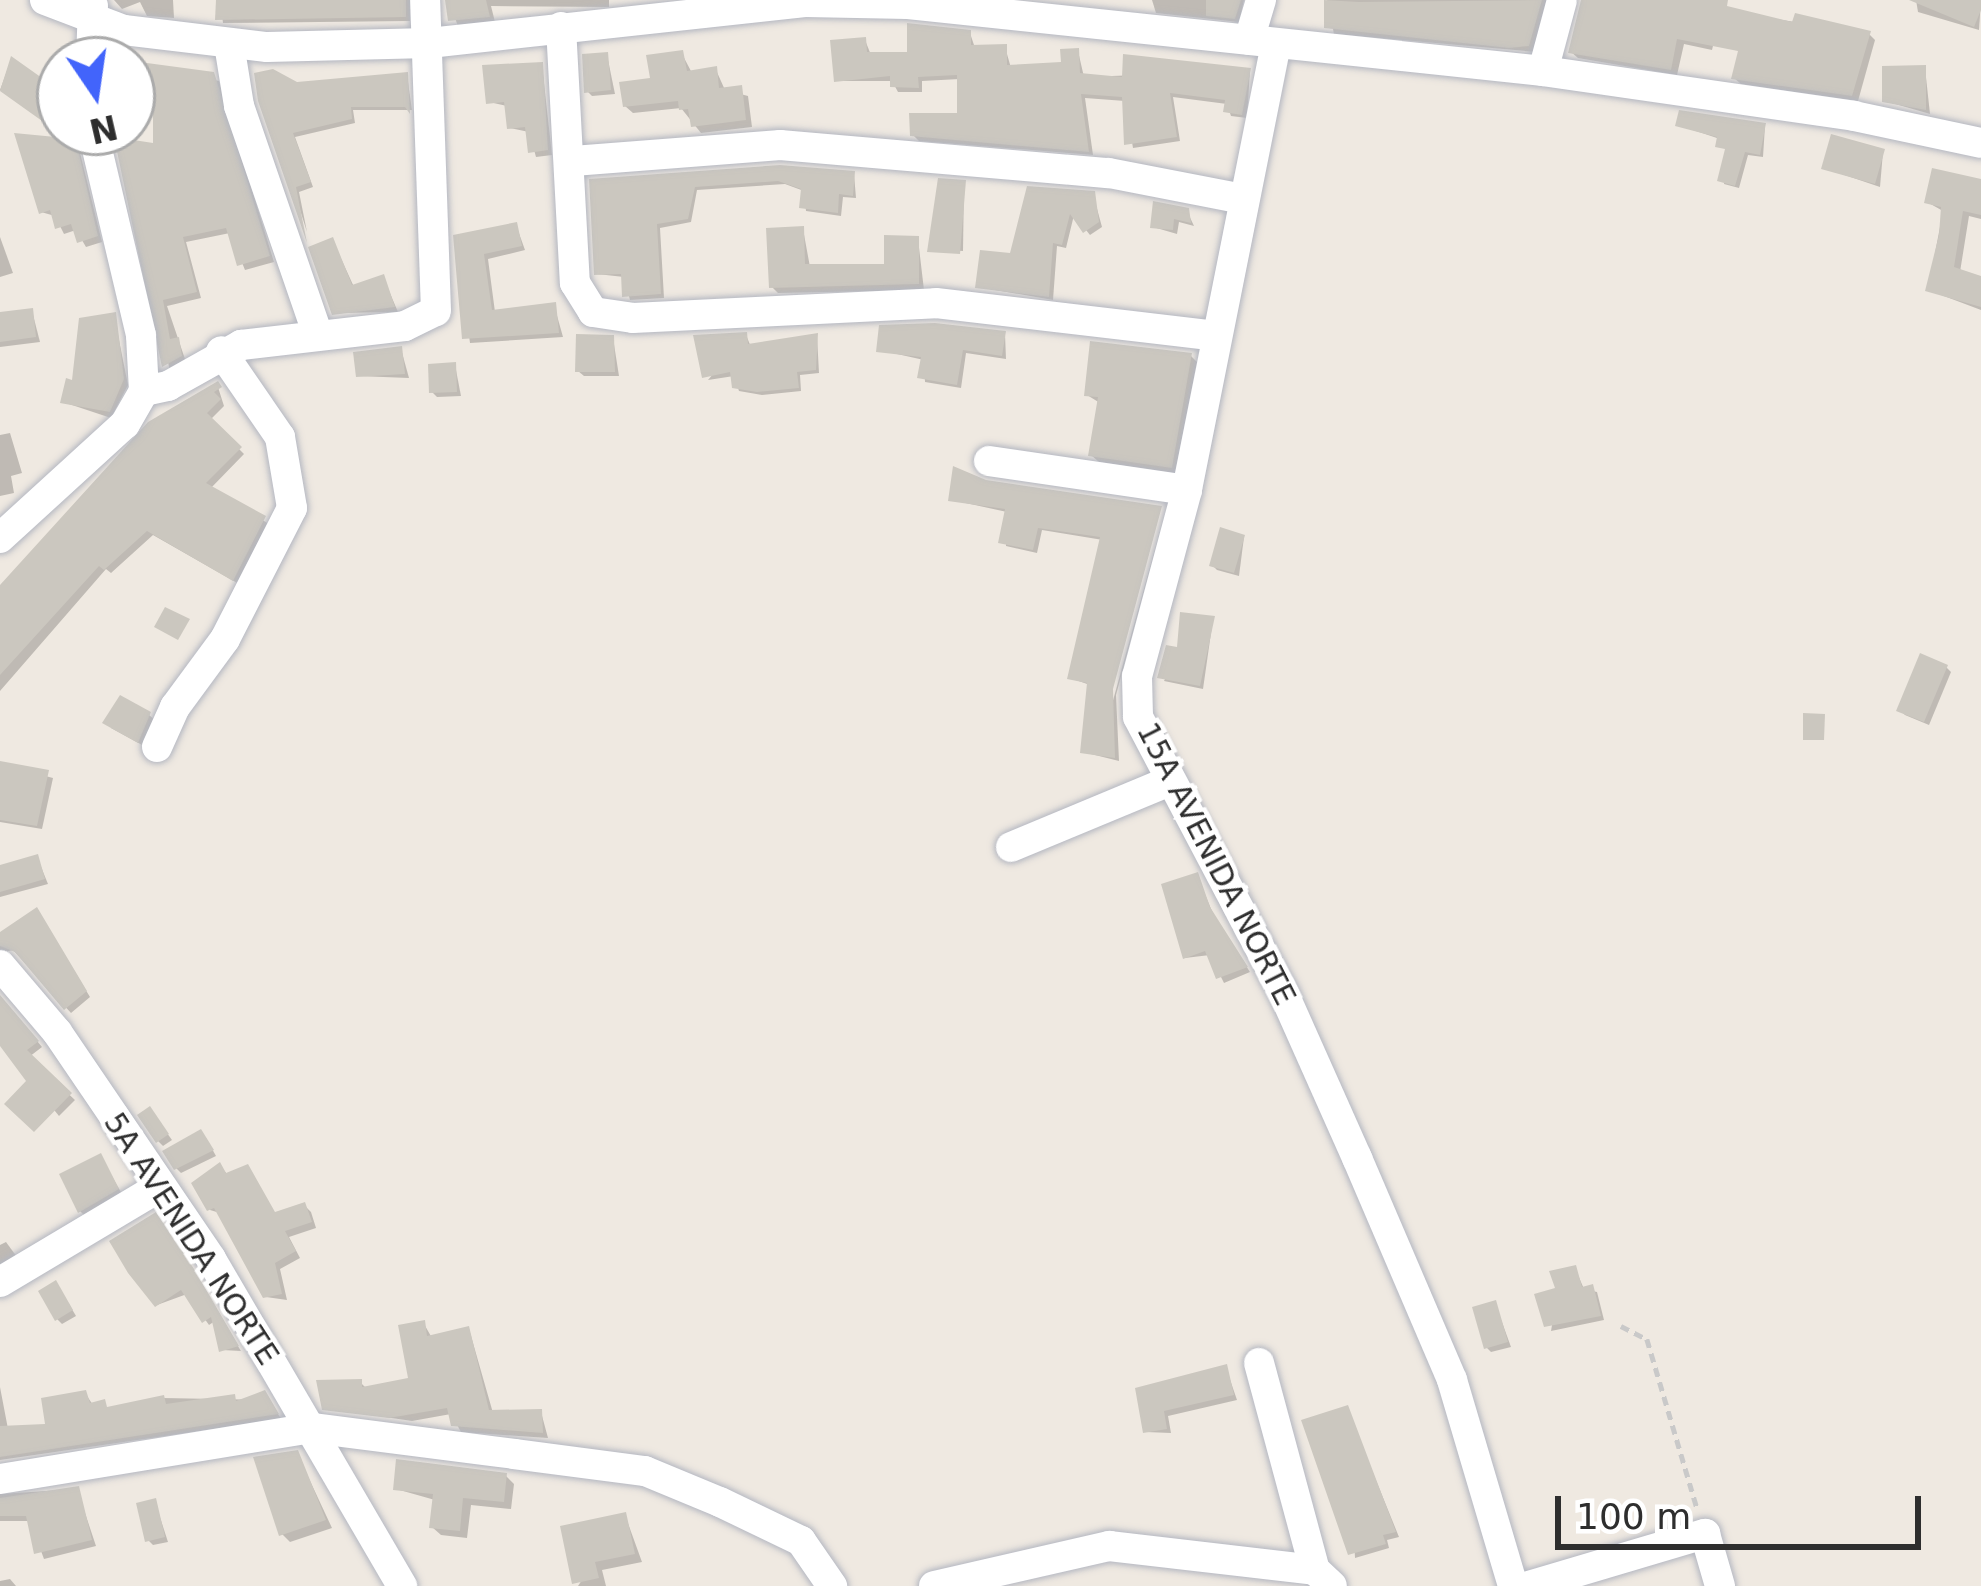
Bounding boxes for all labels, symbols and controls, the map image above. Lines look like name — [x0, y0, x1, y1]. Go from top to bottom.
north arrow — [36, 36, 156, 156]
text: N — [86, 107, 121, 151]
street label: 15A AVENIDA NORTE — [1129, 717, 1303, 1011]
street label: 5A AVENIDA NORTE — [96, 1106, 286, 1372]
scale bar — [1561, 1472, 1927, 1546]
text: 100 m — [1576, 1496, 1691, 1537]

